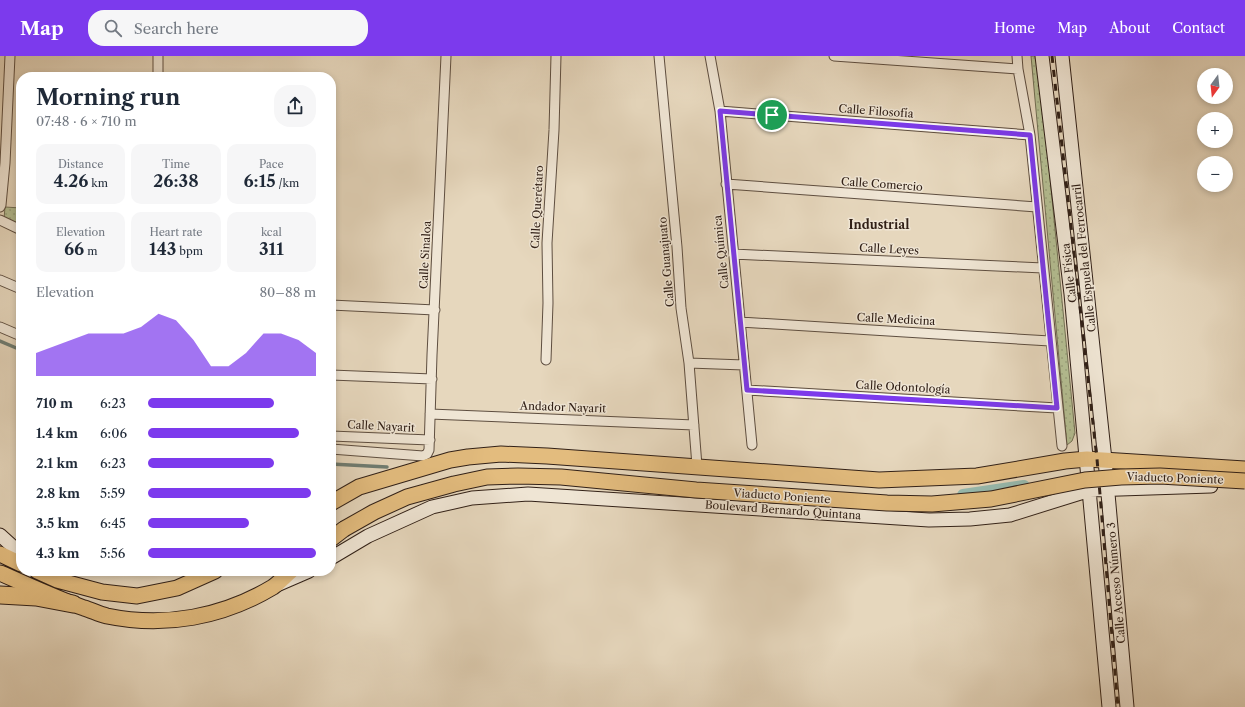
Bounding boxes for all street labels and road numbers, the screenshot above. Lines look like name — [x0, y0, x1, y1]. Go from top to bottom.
street label: Calle Filosofía — [838, 101, 914, 121]
street label: Calle Querétaro — [528, 165, 546, 249]
street label: Calle Comercio — [841, 174, 924, 194]
street label: Calle Espuela del Ferrocarril — [1069, 182, 1099, 333]
street label: Calle Química — [710, 214, 732, 290]
street label: Calle Guanajuato — [655, 216, 677, 308]
street label: Calle Sinaloa — [416, 220, 434, 289]
street label: Calle Leyes — [859, 240, 919, 258]
street label: Calle Física — [1058, 242, 1080, 304]
street label: Calle Medicina — [856, 310, 936, 328]
street label: Calle Odontología — [855, 378, 951, 396]
street label: Andador Nayarit — [519, 398, 606, 416]
street label: Calle Nayarit — [347, 417, 415, 435]
street label: Viaducto Poniente — [1125, 469, 1224, 487]
street label: Viaducto Poniente — [732, 486, 831, 506]
street label: Boulevard Bernardo Quintana — [704, 498, 862, 522]
street label: Calle Acceso Número 3 — [1104, 522, 1128, 644]

